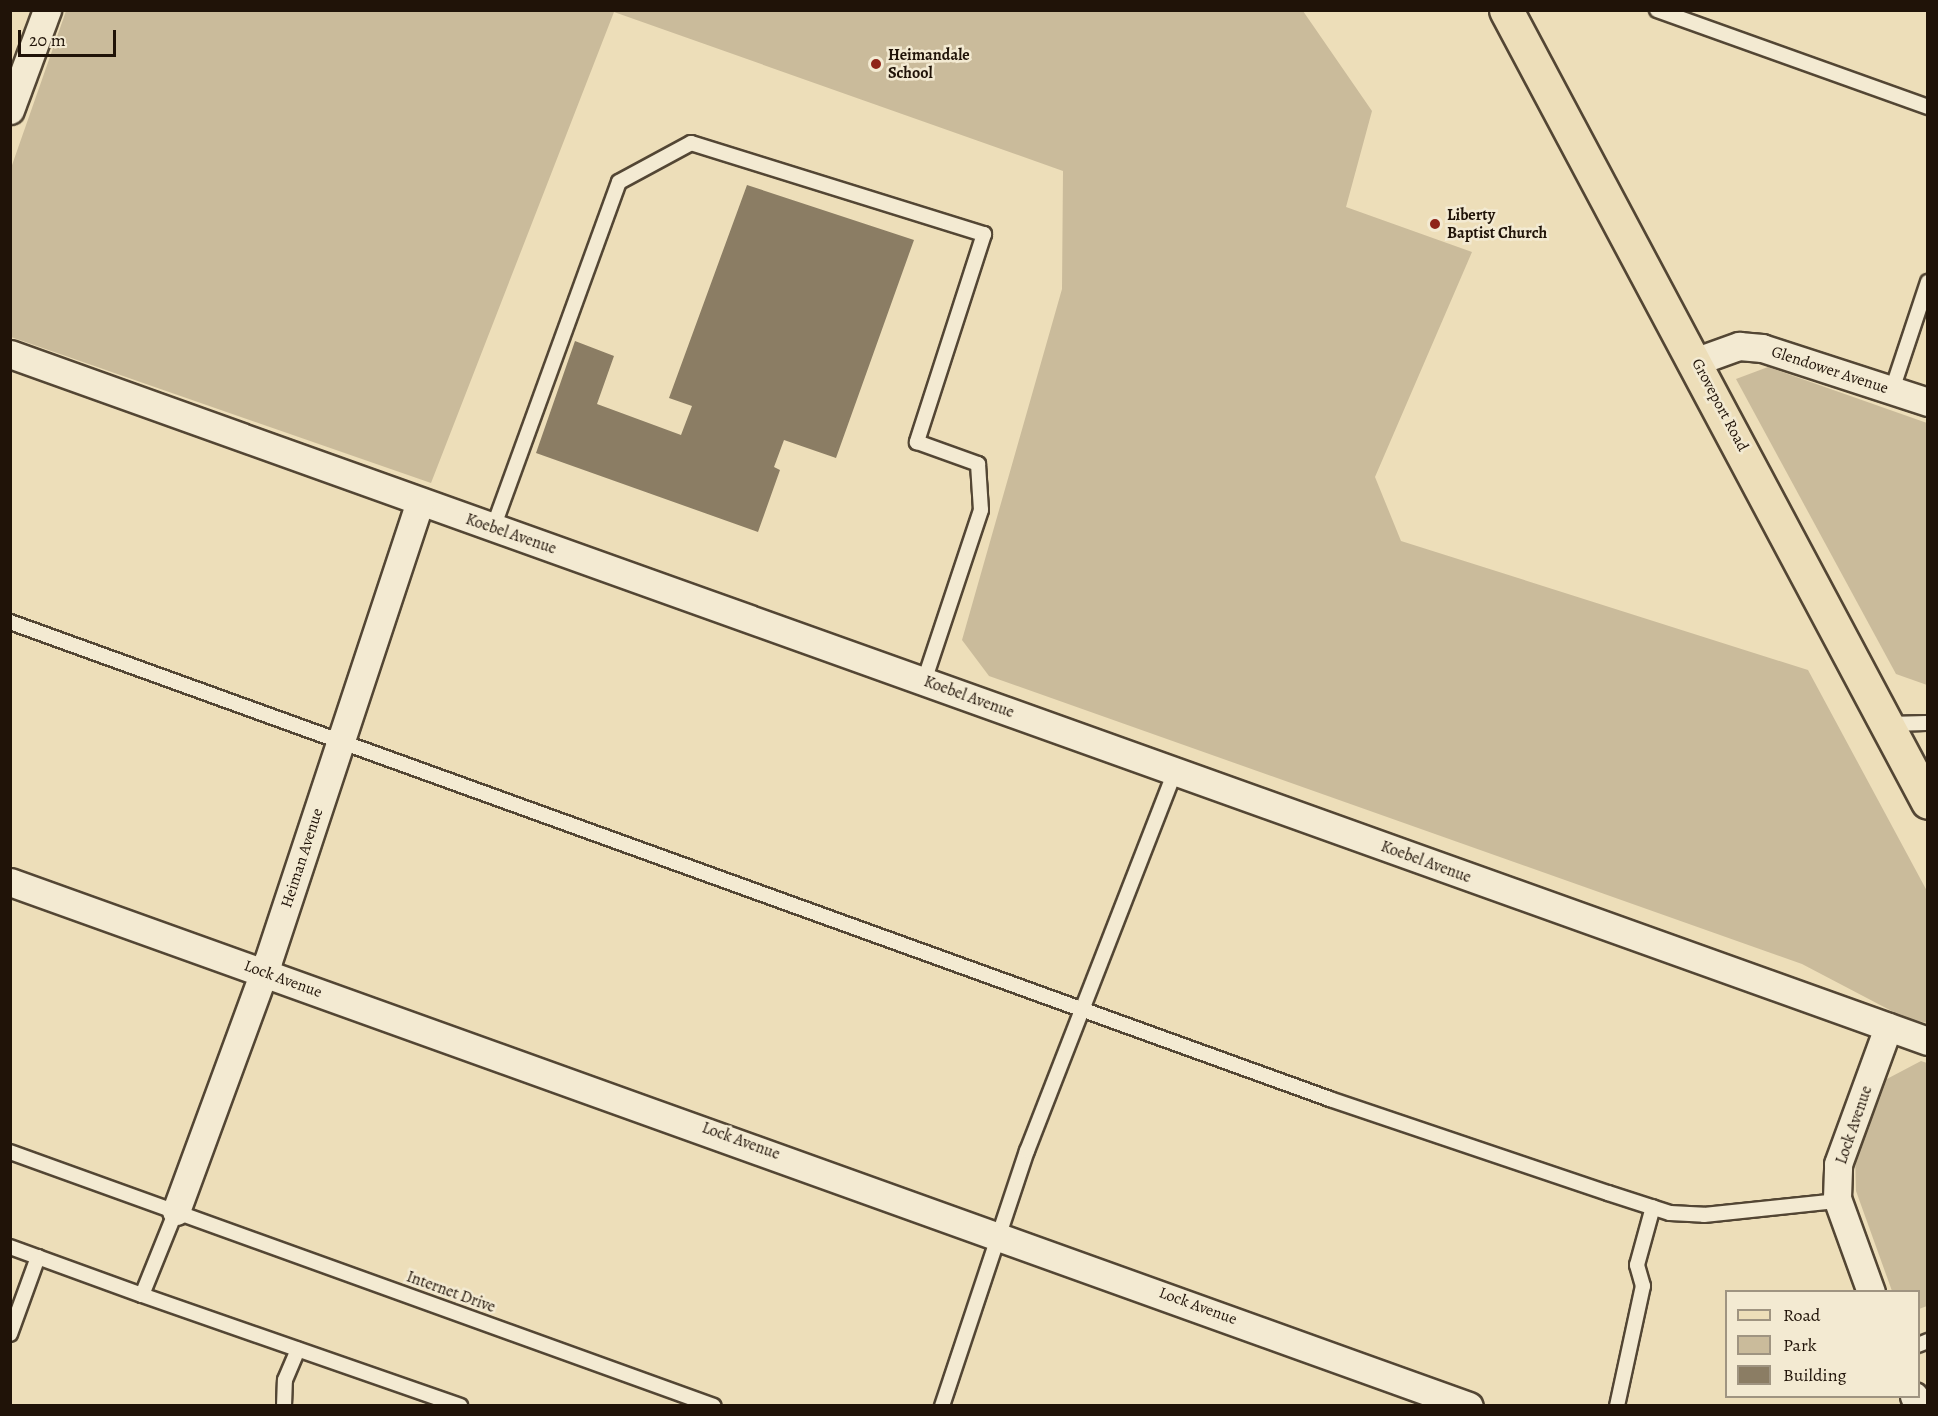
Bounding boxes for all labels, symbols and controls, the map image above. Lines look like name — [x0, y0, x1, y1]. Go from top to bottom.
scale bar — [21, 18, 118, 56]
text: 20 m — [29, 28, 66, 52]
place label: Heimandale School — [888, 45, 970, 83]
marker: Heimandale School — [869, 57, 883, 71]
place label: Liberty Baptist Church — [1447, 205, 1547, 243]
marker: Liberty Baptist Church — [1428, 217, 1442, 231]
street label: Glendower Avenue — [1769, 342, 1891, 398]
street label: Groveport Road — [1687, 355, 1753, 455]
street label: Koebel Avenue — [463, 510, 559, 558]
street label: Koebel Avenue — [921, 672, 1017, 722]
street label: Heiman Avenue — [277, 806, 327, 910]
street label: Koebel Avenue — [1378, 837, 1474, 887]
street label: Lock Avenue — [241, 956, 325, 1002]
street label: Lock Avenue — [1832, 1083, 1876, 1167]
street label: Lock Avenue — [699, 1118, 783, 1164]
street label: Internet Drive — [404, 1267, 498, 1317]
street label: Lock Avenue — [1156, 1283, 1240, 1329]
legend — [1725, 1290, 1920, 1398]
text: Road — [1783, 1303, 1820, 1327]
text: Park — [1783, 1333, 1817, 1357]
text: Building — [1783, 1363, 1847, 1387]

